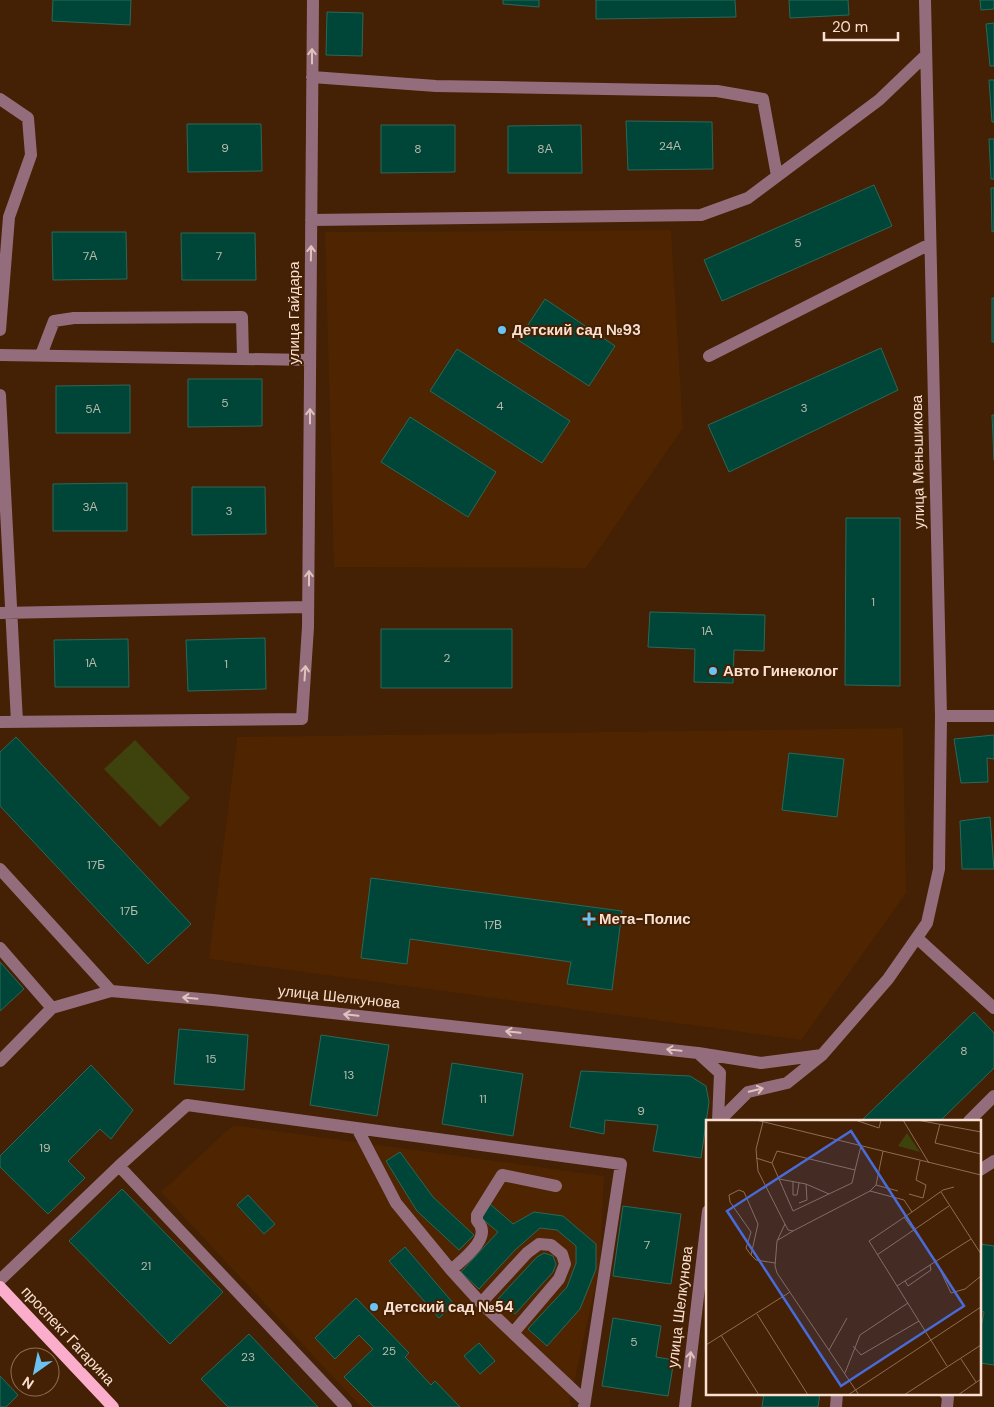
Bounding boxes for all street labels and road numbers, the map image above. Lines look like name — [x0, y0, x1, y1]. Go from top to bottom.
street label: улица Гайдара — [284, 261, 304, 365]
street label: улица Меньшикова — [907, 394, 929, 529]
street label: улица Шелкунова — [277, 981, 402, 1013]
street label: улица Шелкунова — [663, 1244, 697, 1369]
street label: проспект Гагарина — [17, 1282, 120, 1390]

